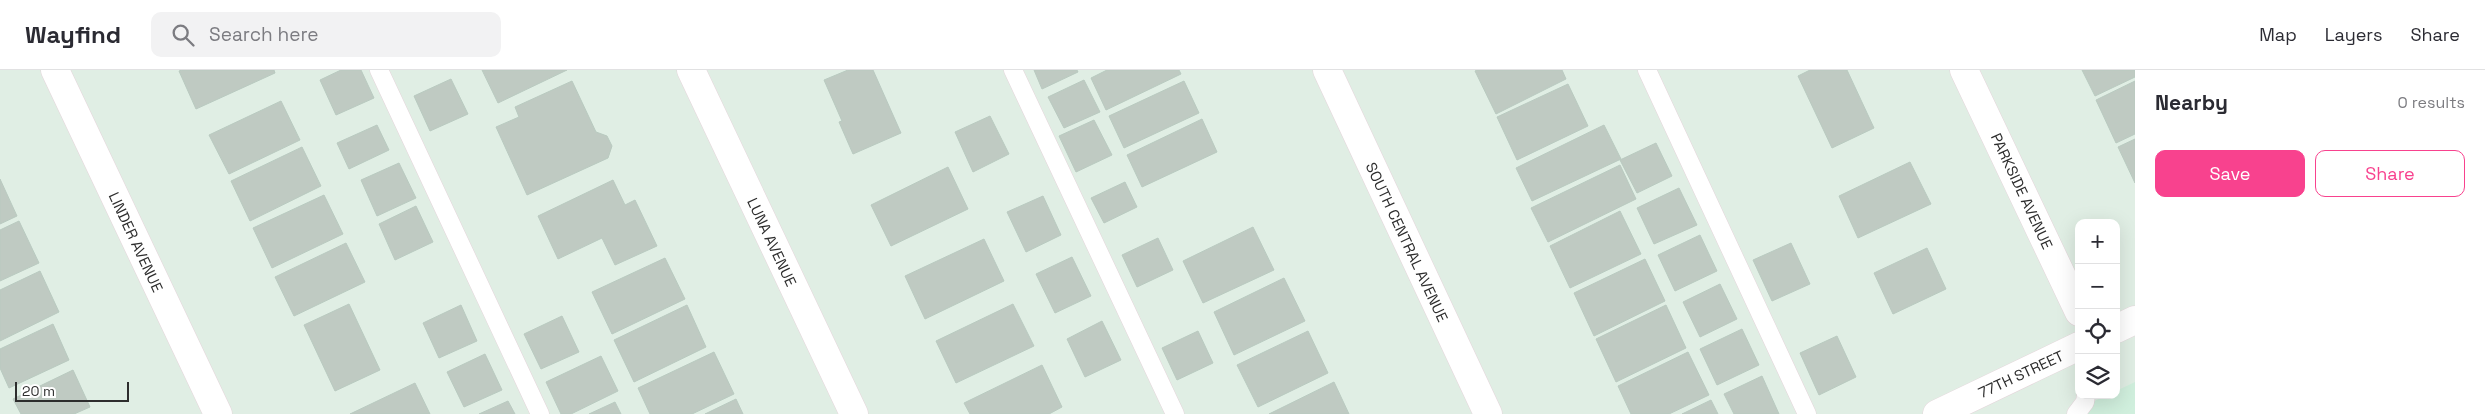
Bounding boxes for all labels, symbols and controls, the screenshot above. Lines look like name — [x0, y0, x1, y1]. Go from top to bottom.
search box — [151, 12, 501, 57]
text: Wayfind — [25, 19, 121, 50]
icon: search — [169, 21, 197, 49]
text: Search here — [209, 22, 319, 47]
text: Map — [2259, 23, 2297, 46]
text: Layers — [2325, 23, 2382, 46]
text: Share — [2410, 23, 2460, 46]
text: Nearby — [2155, 89, 2228, 116]
text: 0 results — [2397, 92, 2465, 113]
street label: PARKSIDE AVENUE — [1987, 130, 2057, 252]
button: Save — [2155, 150, 2305, 197]
button: Share — [2315, 150, 2465, 197]
street label: SOUTH CENTRAL AVENUE — [1362, 159, 1452, 325]
street label: LINDER AVENUE — [105, 189, 167, 295]
street label: LUNA AVENUE — [743, 195, 801, 289]
map controls — [2075, 219, 2120, 399]
button: + — [2075, 219, 2120, 264]
button: − — [2075, 264, 2120, 309]
button: locate — [2075, 309, 2120, 354]
street label: 77TH STREET — [1975, 346, 2067, 402]
button: layers — [2075, 354, 2120, 399]
scale bar — [15, 379, 129, 402]
text: 20 m — [22, 382, 55, 400]

